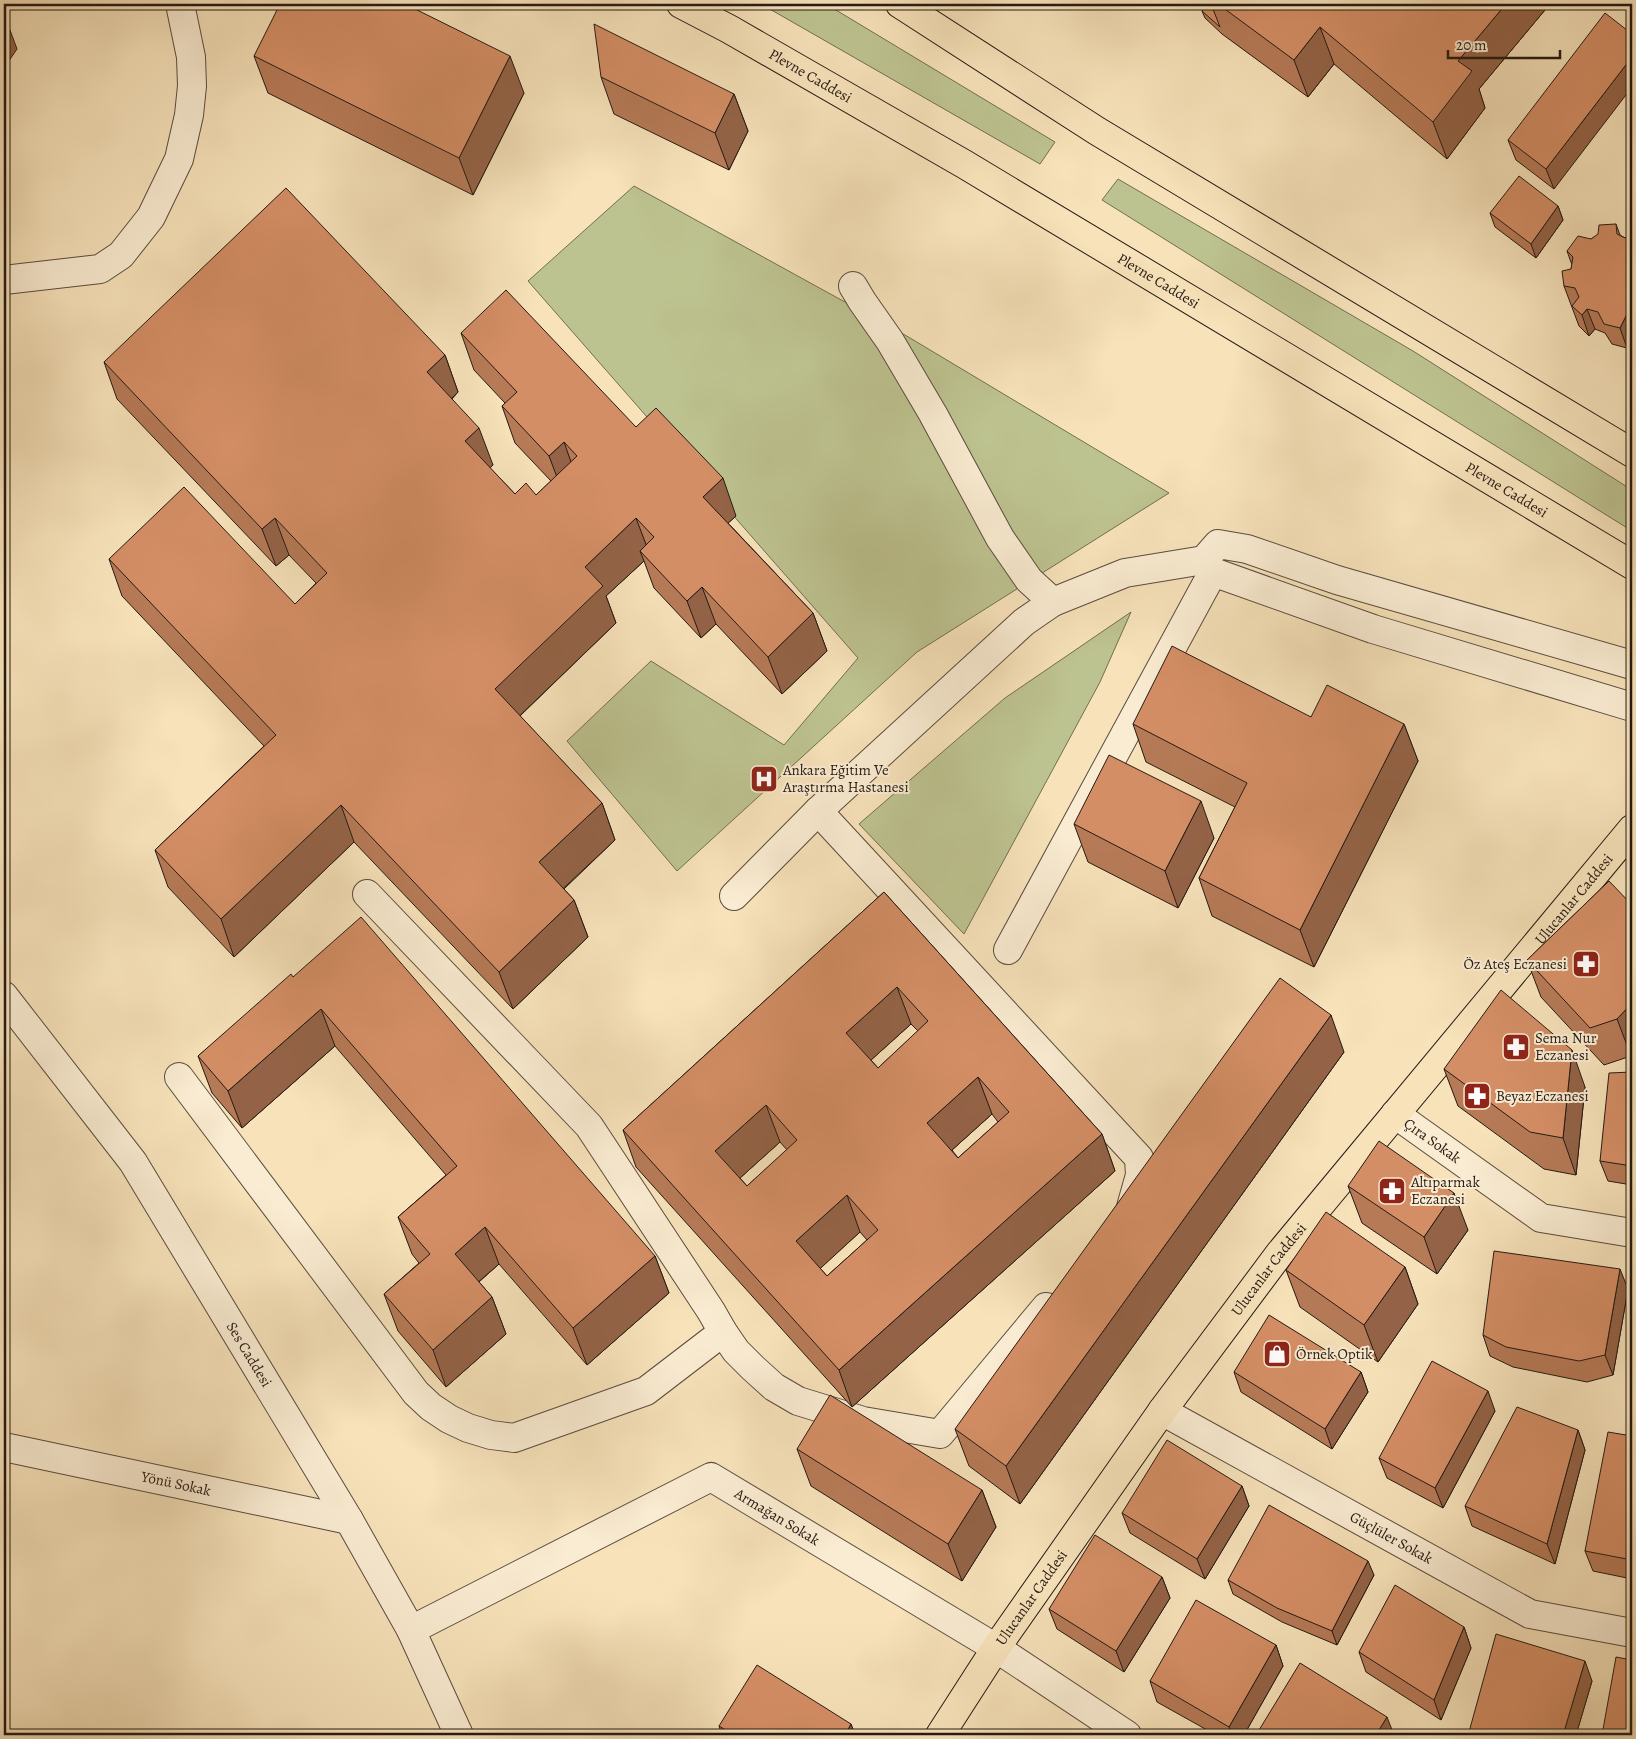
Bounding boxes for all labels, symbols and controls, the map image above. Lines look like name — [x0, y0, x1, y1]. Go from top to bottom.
scale bar — [1448, 28, 1561, 60]
text: 20 m — [1456, 35, 1487, 55]
street label: Plevne Caddesi — [765, 44, 856, 108]
street label: Plevne Caddesi — [1114, 248, 1203, 313]
street label: Plevne Caddesi — [1462, 457, 1552, 522]
place label: Ankara Eğitim Ve Araştırma Hastanesi — [782, 760, 909, 797]
hospital icon: Ankara Eğitim Ve Araştırma Hastanesi — [749, 764, 779, 794]
street label: Ulucanlar Caddesi — [1530, 849, 1617, 949]
pharmacy icon: Öz Ateş Eczanesi — [1571, 949, 1601, 979]
place label: Öz Ateş Eczanesi — [1463, 954, 1567, 974]
place label: Sema Nur Eczanesi — [1535, 1028, 1597, 1065]
pharmacy icon: Sema Nur Eczanesi — [1501, 1032, 1531, 1062]
pharmacy icon: Beyaz Eczanesi — [1462, 1081, 1492, 1111]
place label: Beyaz Eczanesi — [1496, 1086, 1589, 1106]
street label: Çıra Sokak — [1400, 1113, 1466, 1168]
place label: Altıparmak Eczanesi — [1410, 1172, 1480, 1209]
pharmacy icon: Altıparmak Eczanesi — [1377, 1176, 1407, 1206]
street label: Ulucanlar Caddesi — [1226, 1219, 1311, 1320]
street label: Ses Caddesi — [222, 1318, 277, 1391]
shop icon: Örnek Optik — [1262, 1339, 1292, 1369]
place label: Örnek Optik — [1296, 1344, 1373, 1364]
street label: Yönü Sokak — [138, 1466, 214, 1501]
street label: Armağan Sokak — [730, 1483, 824, 1550]
street label: Güçlüler Sokak — [1346, 1507, 1437, 1569]
street label: Ulucanlar Caddesi — [991, 1546, 1072, 1649]

